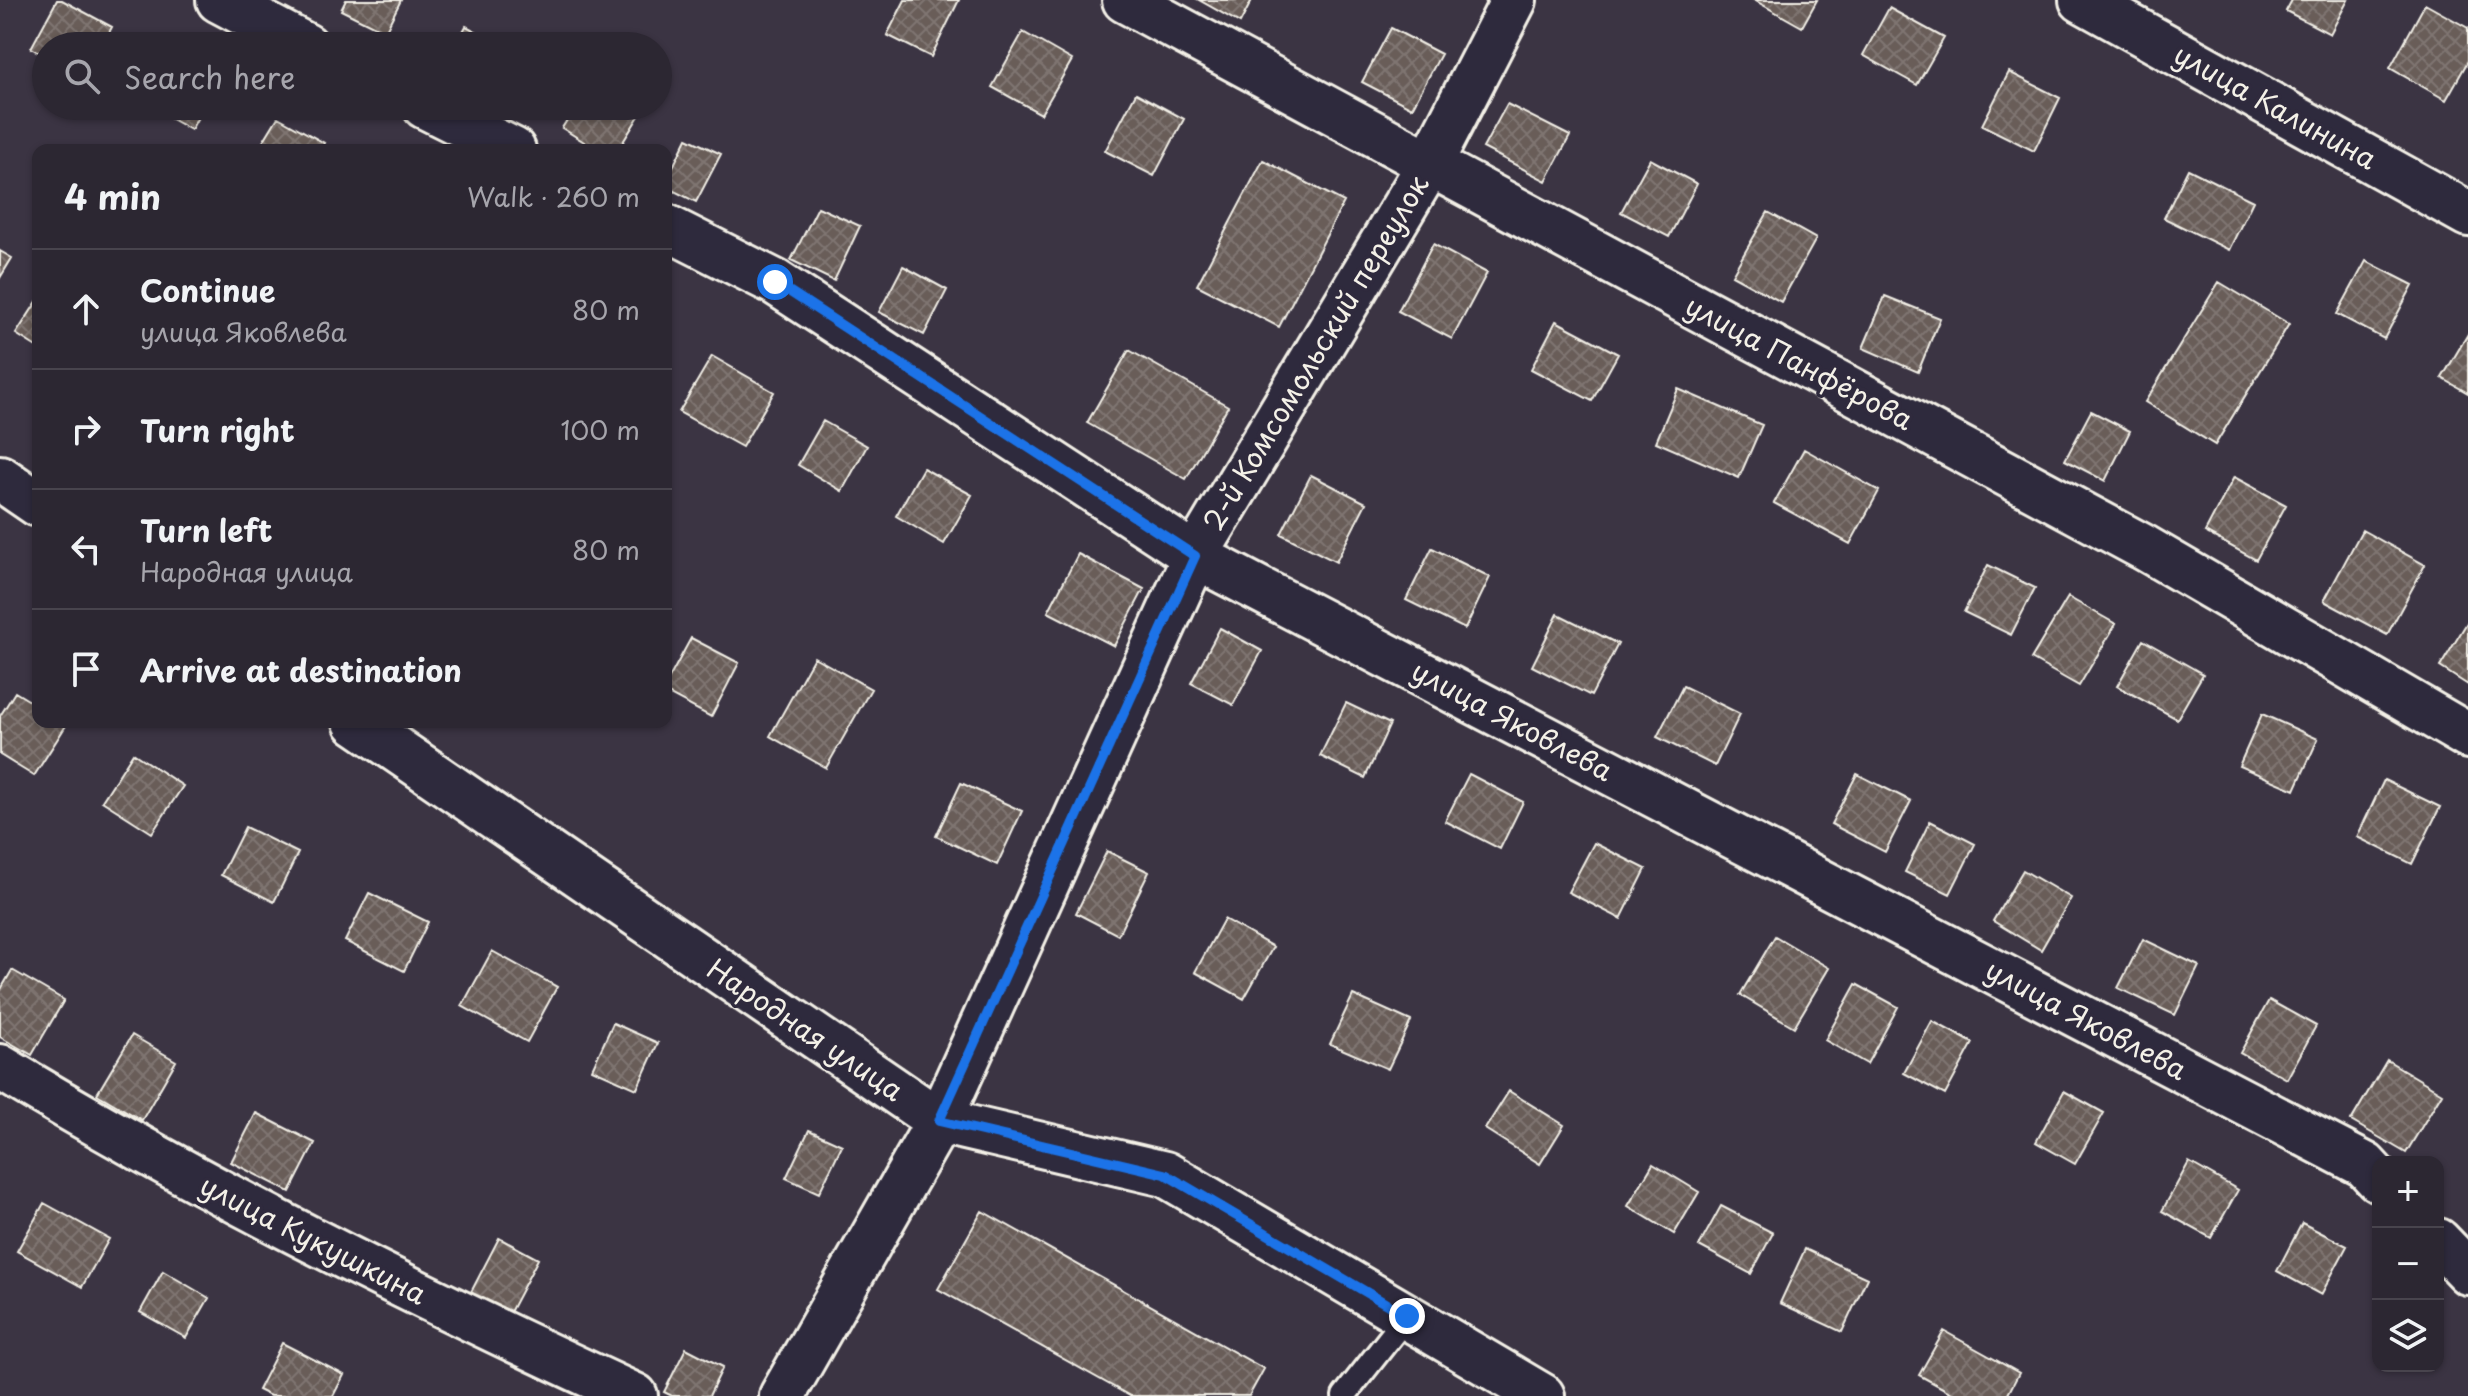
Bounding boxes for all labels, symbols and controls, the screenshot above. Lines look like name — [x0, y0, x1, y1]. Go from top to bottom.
search box — [32, 32, 672, 120]
street label: улица Калинина — [2166, 32, 2385, 180]
icon: search — [60, 54, 104, 98]
text: Search here — [124, 54, 296, 99]
street label: 2-й Комсомольский переулок — [1191, 166, 1439, 538]
text: 4 min — [64, 170, 161, 222]
text: Walk · 260 m — [467, 177, 640, 216]
route start — [757, 264, 793, 300]
text: Continue — [140, 267, 275, 312]
street label: улица Панфёрова — [1678, 283, 1922, 440]
icon: ahead — [64, 287, 108, 331]
text: 80 m — [572, 290, 640, 329]
text: улица Яковлева — [140, 312, 347, 351]
icon: right — [64, 407, 108, 451]
text: Turn right — [140, 407, 295, 452]
text: 100 m — [560, 410, 640, 449]
text: Turn left — [140, 507, 272, 552]
icon: left — [64, 527, 108, 571]
text: 80 m — [572, 530, 640, 569]
text: Народная улица — [140, 552, 353, 591]
icon: arrive — [64, 647, 108, 691]
text: Arrive at destination — [140, 647, 462, 692]
street label: улица Яковлева — [1404, 648, 1622, 791]
street label: Народная улица — [699, 947, 913, 1111]
street label: улица Яковлева — [1978, 947, 2196, 1090]
map controls — [2372, 1156, 2444, 1372]
button: + — [2372, 1156, 2444, 1228]
street label: улица Кукушкина — [193, 1163, 435, 1315]
button: − — [2372, 1228, 2444, 1300]
route end — [1389, 1298, 1425, 1334]
button: layers — [2372, 1300, 2444, 1372]

